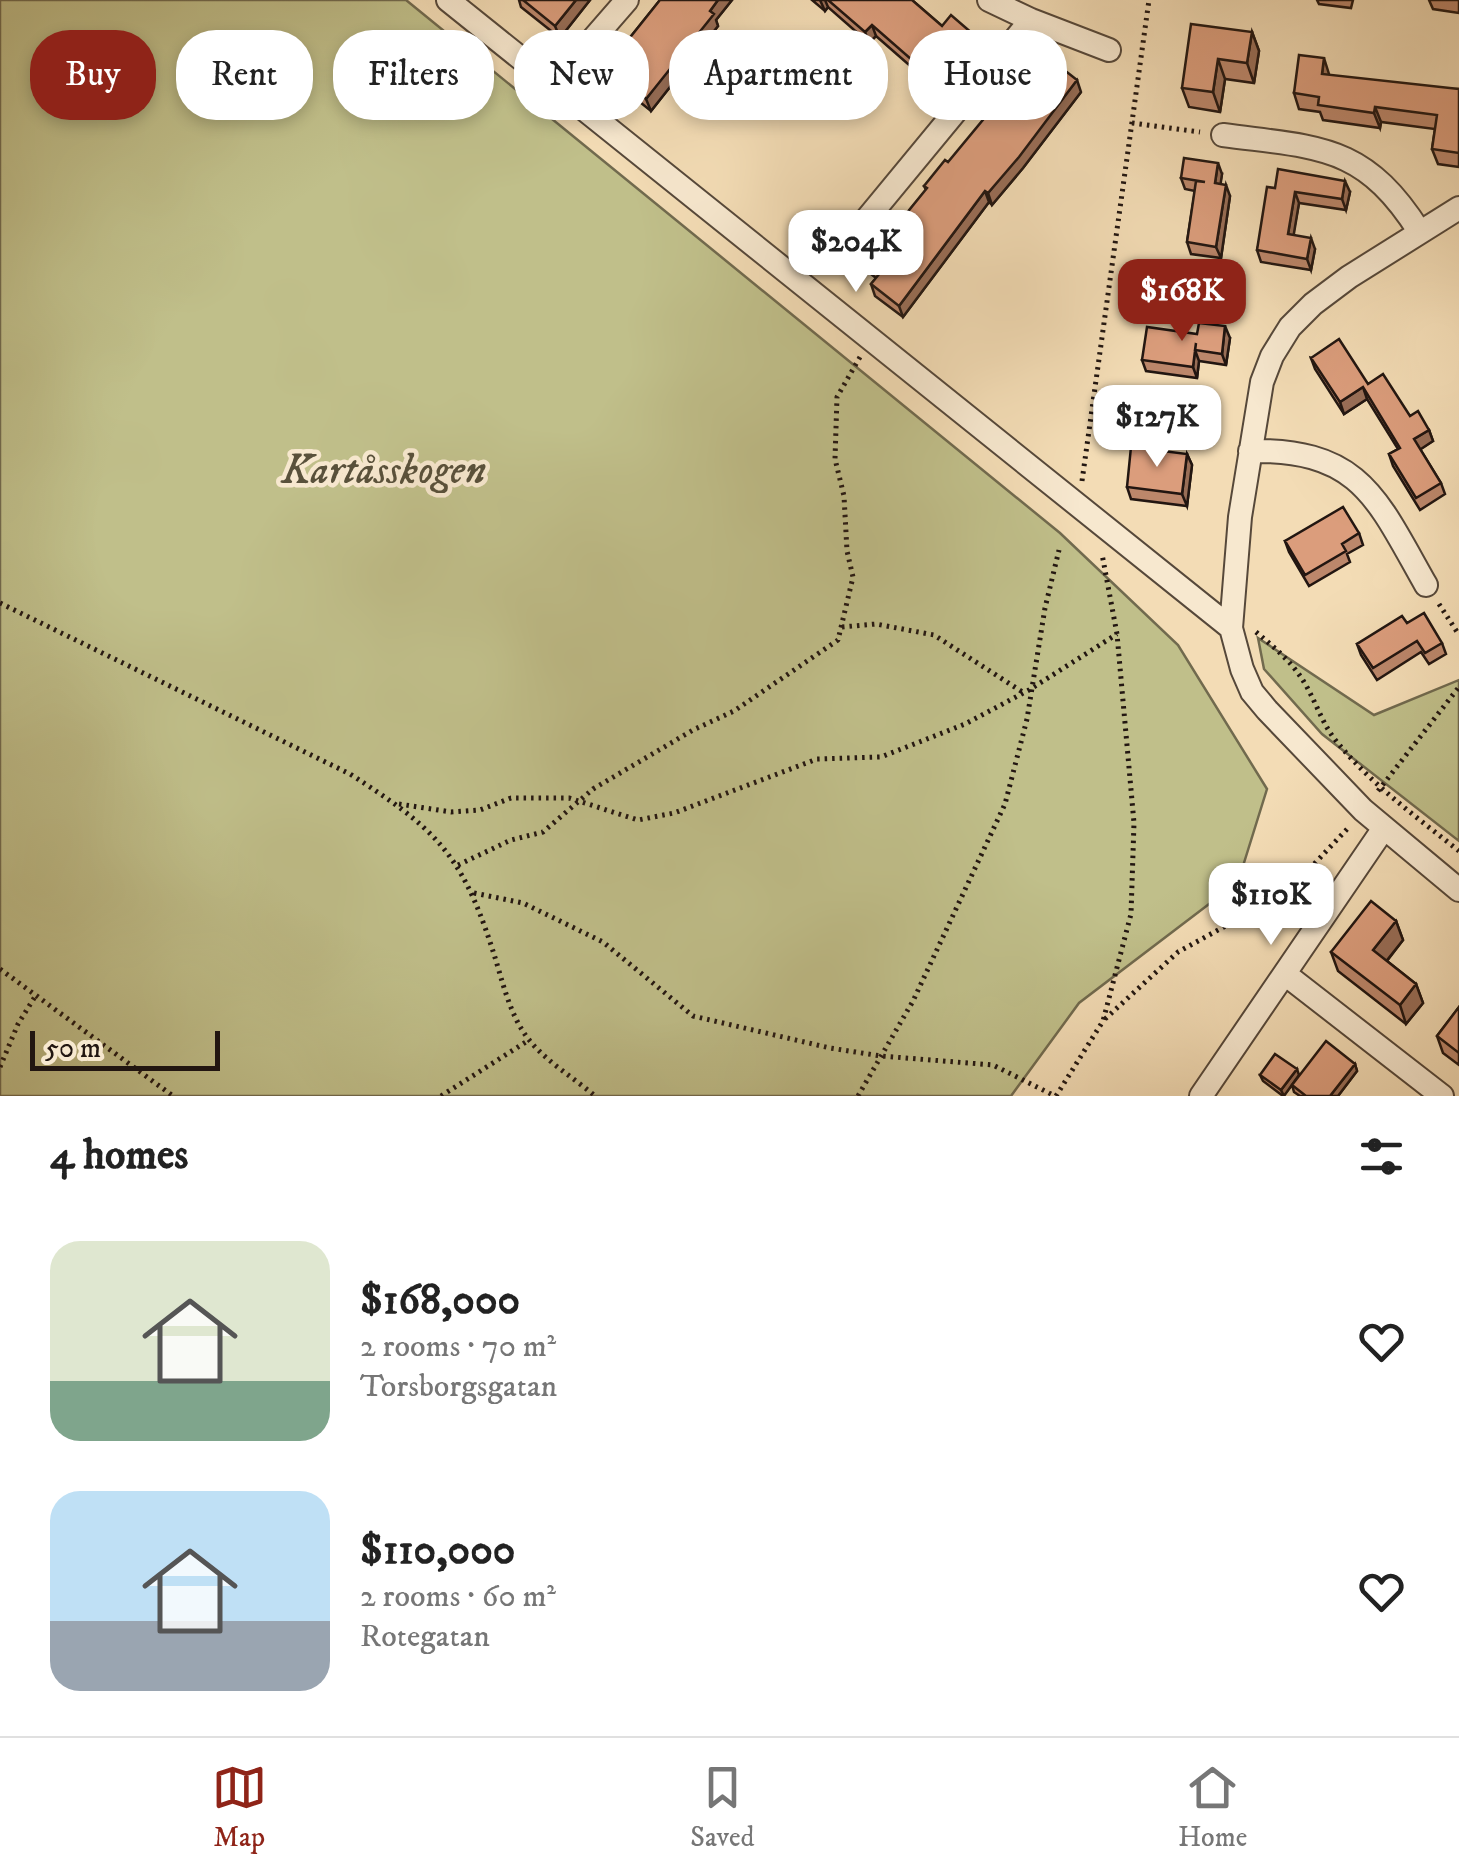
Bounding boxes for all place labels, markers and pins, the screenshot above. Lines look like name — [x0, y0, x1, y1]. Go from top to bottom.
pin: $204K — [786, 210, 926, 295]
pin: $168K — [1112, 259, 1252, 344]
pin: $127K — [1087, 385, 1227, 470]
pin: $110K — [1201, 863, 1341, 948]

